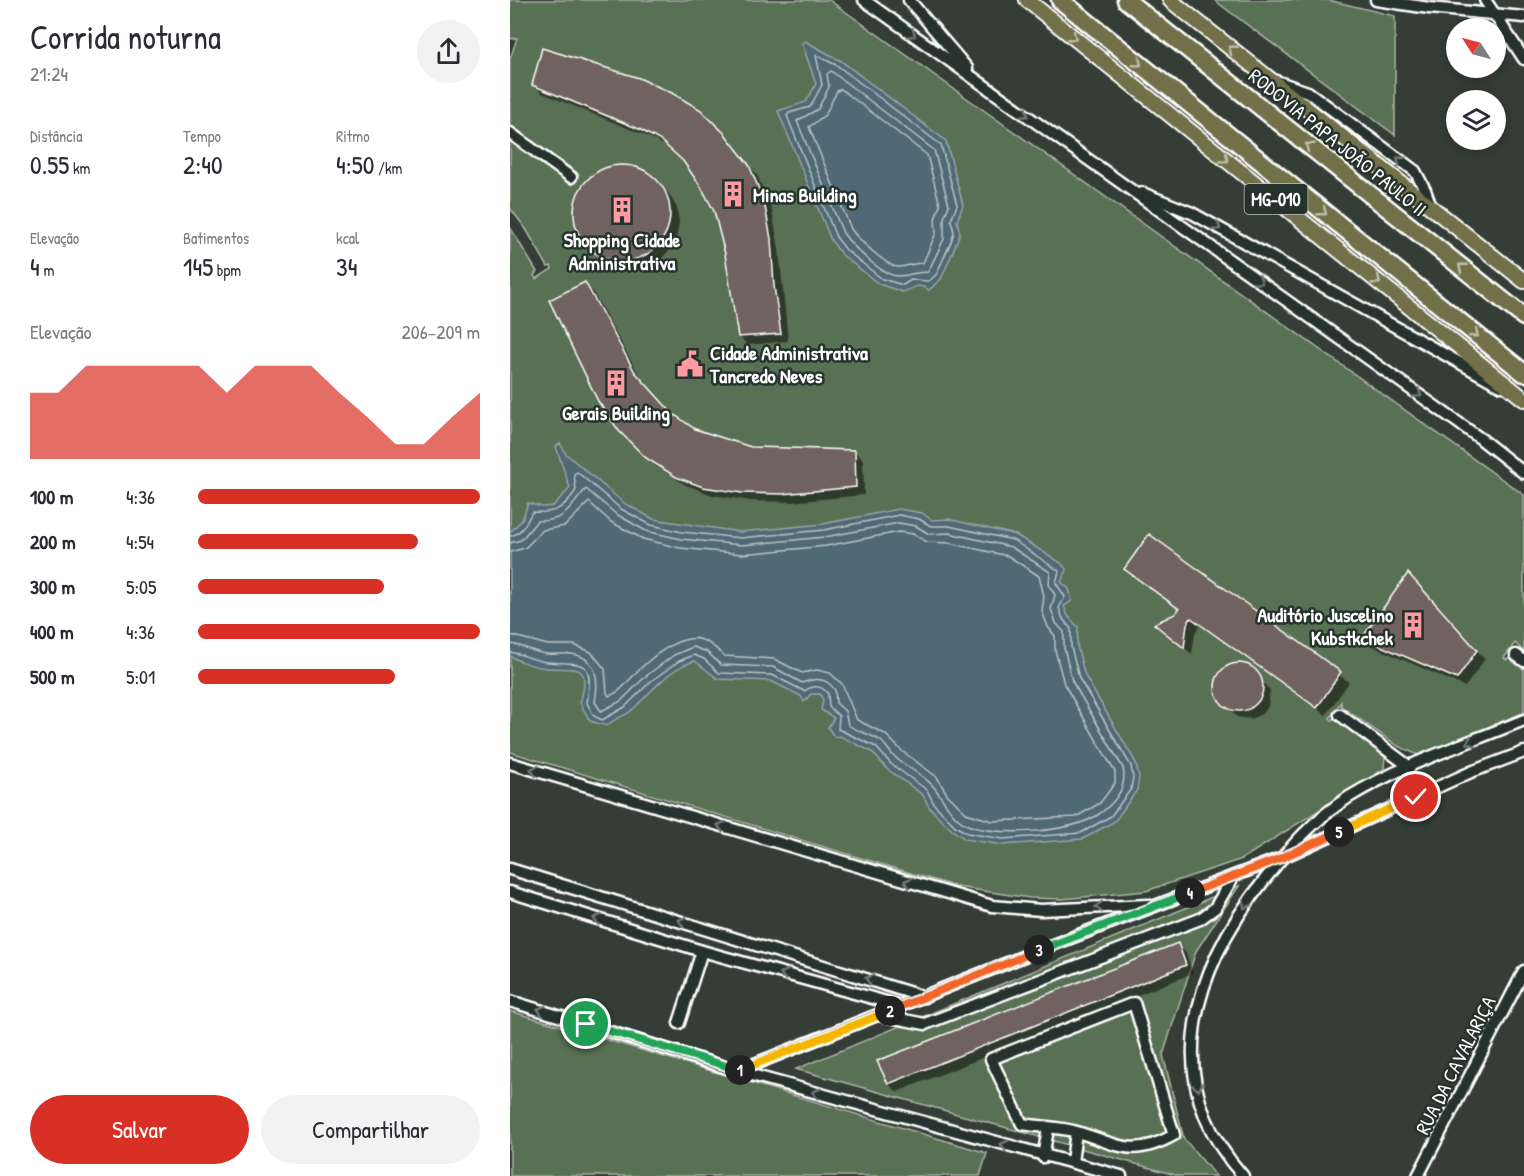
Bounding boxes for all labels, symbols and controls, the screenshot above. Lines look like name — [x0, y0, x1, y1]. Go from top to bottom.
text: Corrida noturna — [30, 15, 221, 59]
north arrow — [1446, 18, 1506, 78]
map controls — [1446, 18, 1506, 150]
button: share — [417, 20, 480, 83]
one-way arrow — [905, 27, 916, 38]
one-way arrow — [1066, 29, 1077, 40]
one-way arrow — [1227, 45, 1238, 56]
one-way arrow — [1131, 56, 1142, 67]
text: 21:24 — [30, 60, 68, 87]
street label: RODOVIA PAPA JOÃO PAULO II — [1243, 62, 1433, 222]
button: layers — [1446, 90, 1506, 150]
one-way arrow — [1019, 107, 1030, 118]
text: Distância — [30, 125, 82, 147]
text: Tempo — [183, 125, 221, 147]
text: Ritmo — [336, 125, 370, 147]
one-way arrow — [1305, 142, 1316, 153]
text: 0.55 — [30, 147, 69, 182]
text: 2:40 — [183, 147, 223, 182]
text: 4:50 — [336, 147, 374, 182]
one-way arrow — [1218, 151, 1229, 162]
one-way arrow — [1396, 156, 1407, 167]
text: km — [69, 157, 90, 179]
text: /km — [374, 157, 402, 179]
building icon: Minas Building — [718, 179, 748, 209]
place label: Minas Building — [753, 181, 857, 209]
road number: MG-010 — [1244, 184, 1308, 214]
building icon: Shopping Cidade Administrativa — [607, 195, 637, 225]
one-way arrow — [1316, 204, 1327, 215]
one-way arrow — [1211, 220, 1222, 231]
place label: Shopping Cidade Administrativa — [564, 226, 680, 276]
text: Elevação — [30, 227, 79, 249]
text: Batimentos — [183, 227, 249, 249]
text: kcal — [336, 227, 359, 249]
text: 4 — [30, 249, 40, 284]
text: 145 — [183, 249, 213, 284]
text: 34 — [336, 249, 357, 284]
text: m — [40, 259, 54, 281]
text: bpm — [213, 259, 241, 281]
one-way arrow — [1458, 264, 1469, 275]
one-way arrow — [1370, 273, 1381, 284]
one-way arrow — [1252, 274, 1263, 285]
text: Elevação — [30, 318, 92, 345]
text: 206–209 m — [401, 318, 480, 345]
one-way arrow — [1468, 326, 1479, 337]
place label: Cidade Administrativa Tancredo Neves — [709, 339, 868, 389]
public building icon: Cidade Administrativa Tancredo Neves — [675, 349, 705, 379]
building icon: Gerais Building — [601, 368, 631, 398]
one-way arrow — [1411, 387, 1422, 398]
place label: Gerais Building — [562, 399, 670, 427]
text: 100 m — [30, 483, 73, 510]
text: 4:36 — [126, 483, 155, 510]
text: 200 m — [30, 528, 75, 555]
text: 4:54 — [126, 528, 154, 555]
text: 300 m — [30, 573, 75, 600]
text: 5:05 — [126, 573, 157, 600]
place label: Auditório Juscelino Kubstkchek — [1257, 601, 1394, 651]
building icon: Auditório Juscelino Kubstkchek — [1398, 610, 1428, 640]
text: 400 m — [30, 618, 74, 645]
text: 4:36 — [126, 618, 155, 645]
text: 500 m — [30, 663, 75, 690]
text: 5:01 — [126, 663, 155, 690]
one-way arrow — [1465, 735, 1476, 747]
one-way arrow — [529, 765, 540, 777]
pin — [1390, 771, 1441, 822]
icon: check — [1399, 780, 1432, 813]
pin: 5 — [1324, 817, 1354, 847]
one-way arrow — [716, 821, 727, 833]
text: 5 — [1336, 821, 1342, 843]
one-way arrow — [903, 877, 914, 889]
pin: 4 — [1175, 878, 1205, 908]
text: 4 — [1187, 882, 1193, 904]
one-way arrow — [1242, 898, 1253, 909]
one-way arrow — [1094, 901, 1103, 914]
one-way arrow — [592, 913, 603, 926]
one-way arrow — [677, 916, 688, 928]
pin: 3 — [1024, 935, 1054, 965]
text: 3 — [1035, 939, 1043, 961]
one-way arrow — [779, 968, 789, 981]
one-way arrow — [864, 974, 874, 986]
street label: RUA DA CAVALARIÇA — [1409, 991, 1502, 1139]
pin: 2 — [875, 996, 905, 1026]
pin — [560, 998, 611, 1049]
text: 2 — [886, 1000, 894, 1022]
one-way arrow — [536, 1005, 547, 1017]
icon: arrive — [569, 1007, 602, 1040]
pin: 1 — [725, 1055, 755, 1085]
text: 1 — [737, 1059, 743, 1081]
one-way arrow — [1190, 1082, 1203, 1092]
one-way arrow — [811, 1088, 822, 1100]
button: Salvar — [30, 1095, 249, 1164]
button: Compartilhar — [261, 1095, 480, 1164]
one-way arrow — [999, 1140, 1010, 1152]

